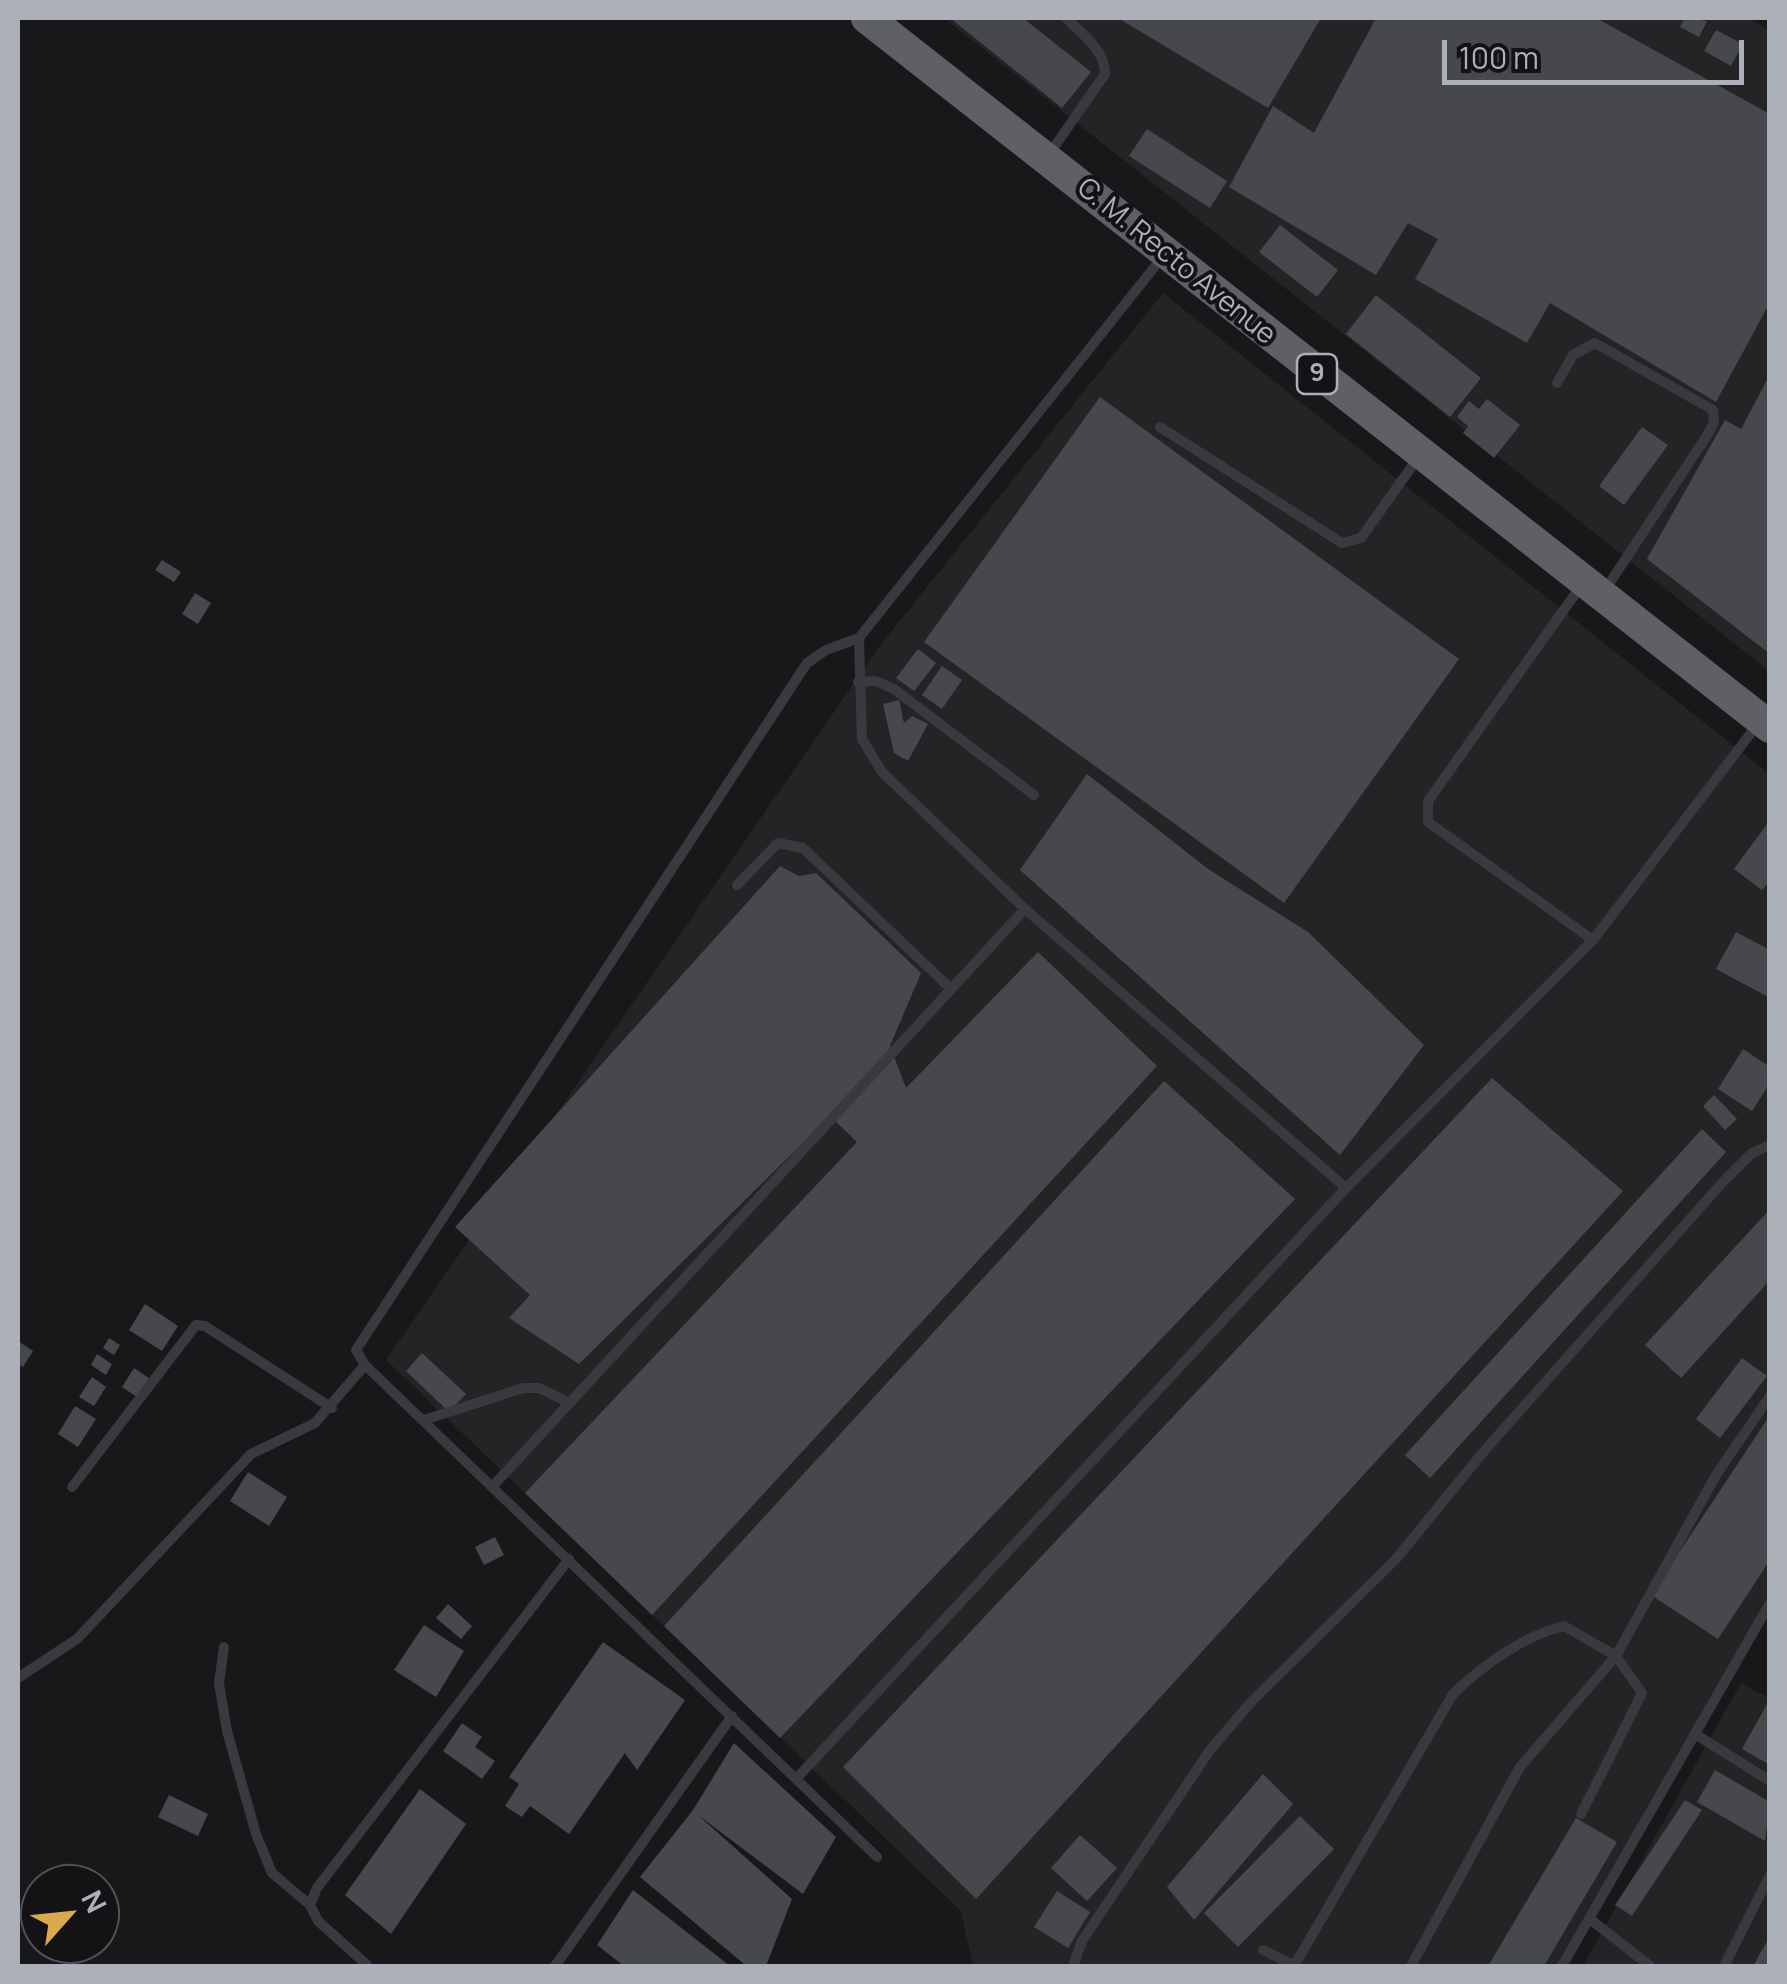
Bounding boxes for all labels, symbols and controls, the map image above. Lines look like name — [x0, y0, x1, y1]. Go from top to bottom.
scale bar — [1447, 20, 1750, 82]
text: 100 m — [1459, 37, 1539, 78]
street label: C. M. Recto Avenue — [1070, 172, 1282, 352]
road number: 9 — [1297, 354, 1337, 394]
north arrow — [20, 1864, 120, 1964]
text: N — [73, 1884, 116, 1919]

